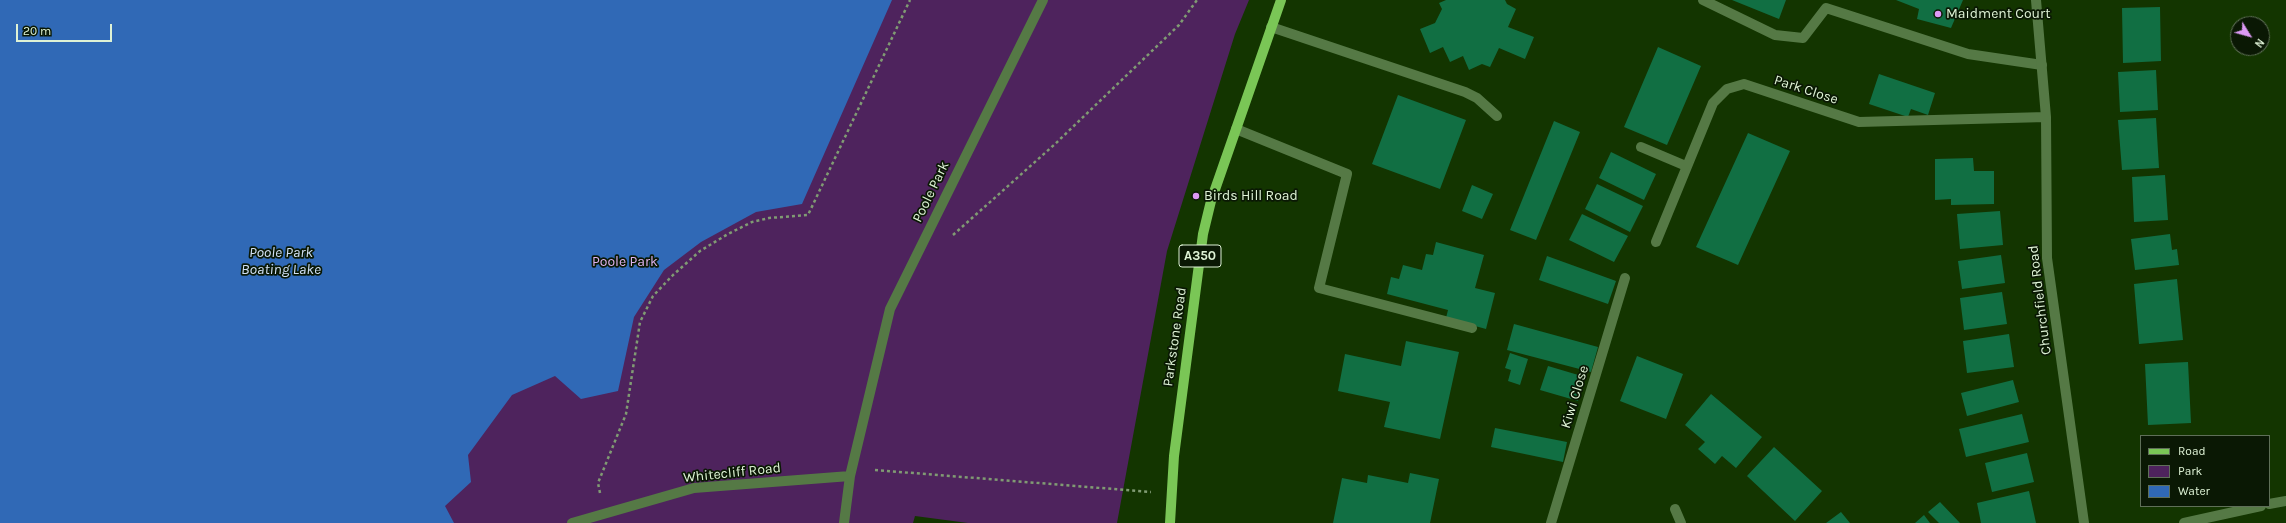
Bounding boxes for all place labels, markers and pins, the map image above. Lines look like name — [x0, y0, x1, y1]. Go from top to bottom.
place label: Maidment Court — [1946, 6, 2050, 22]
marker: Maidment Court — [1933, 9, 1943, 19]
place label: Birds Hill Road — [1204, 188, 1298, 204]
marker: Birds Hill Road — [1191, 191, 1201, 201]

